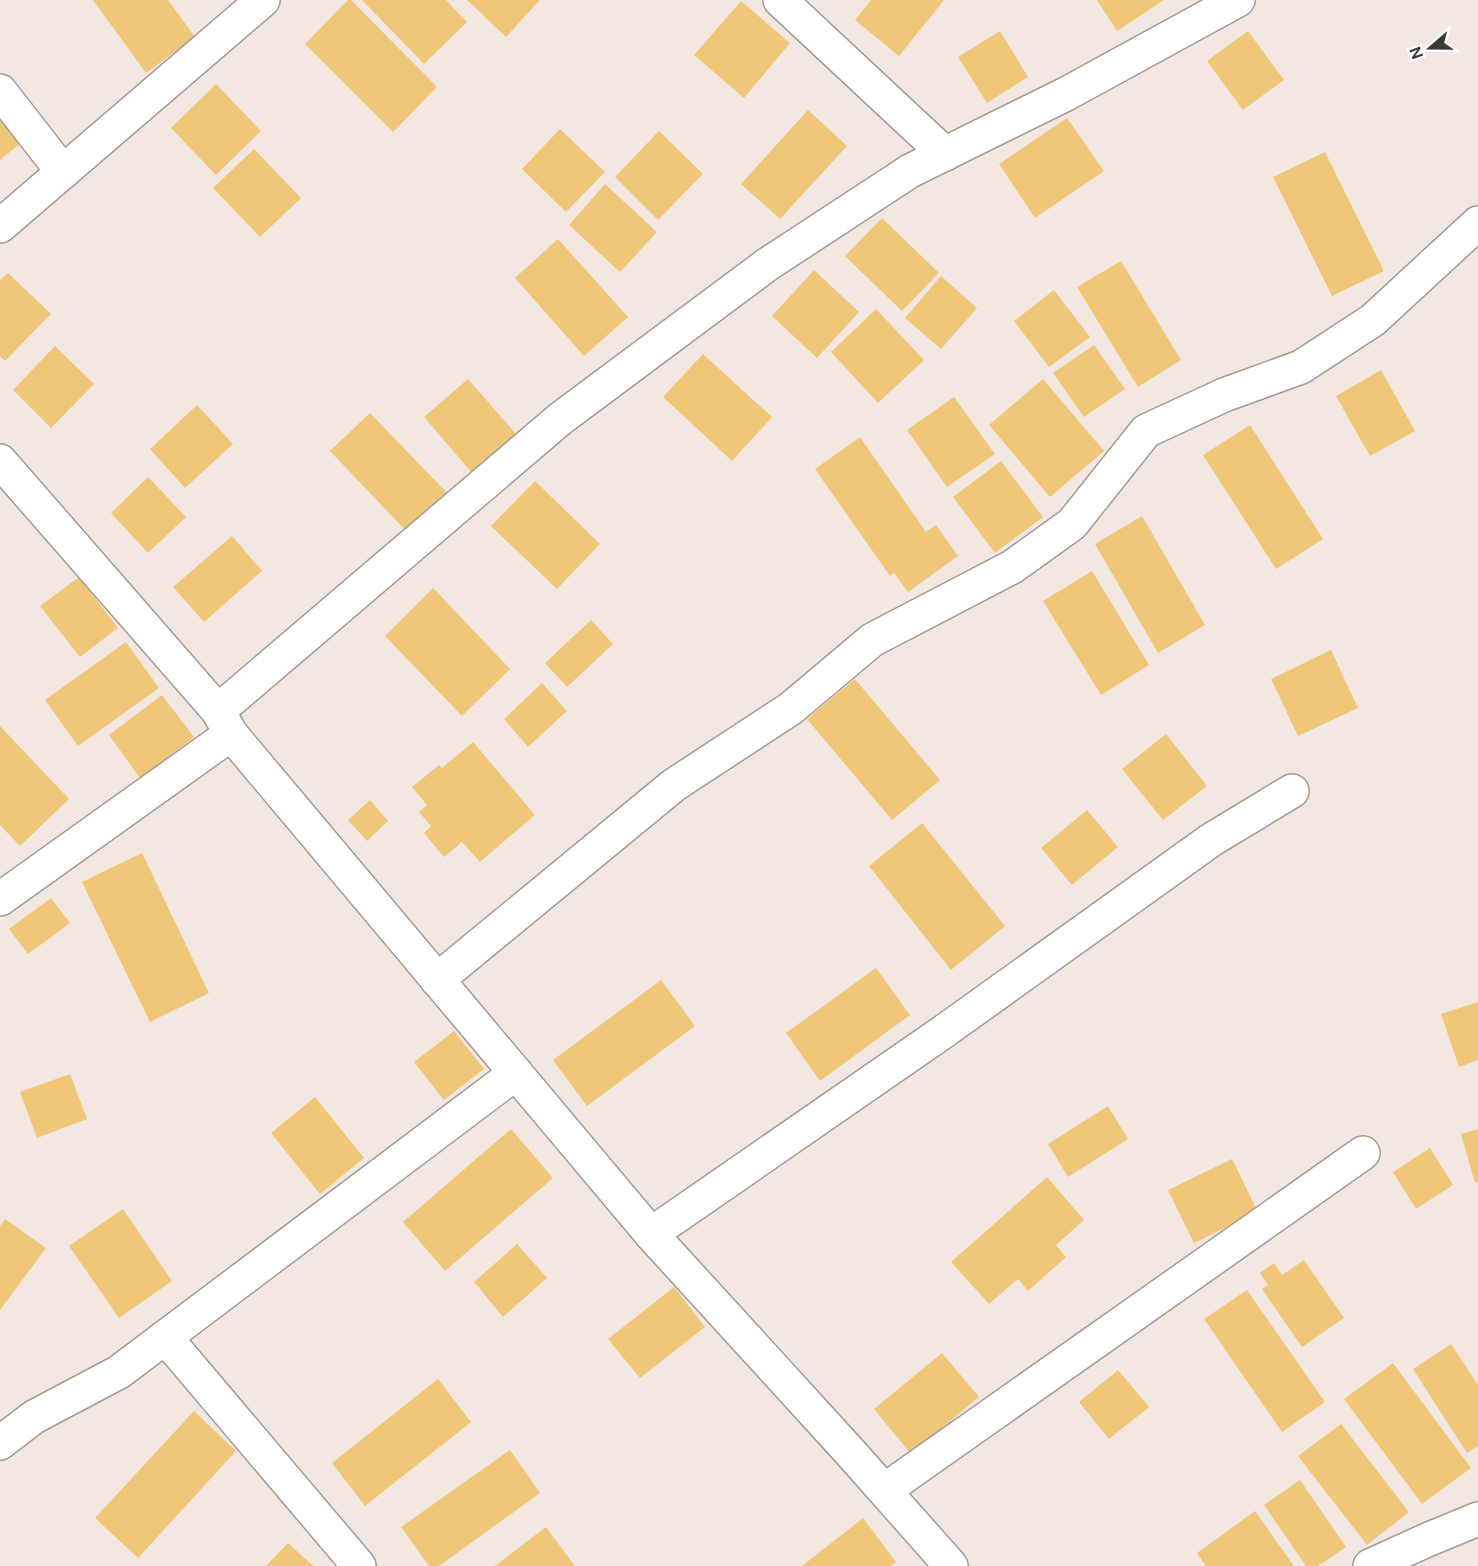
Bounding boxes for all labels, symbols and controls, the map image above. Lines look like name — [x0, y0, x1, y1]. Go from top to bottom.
north arrow — [1400, 18, 1460, 78]
text: N — [1405, 44, 1428, 62]

